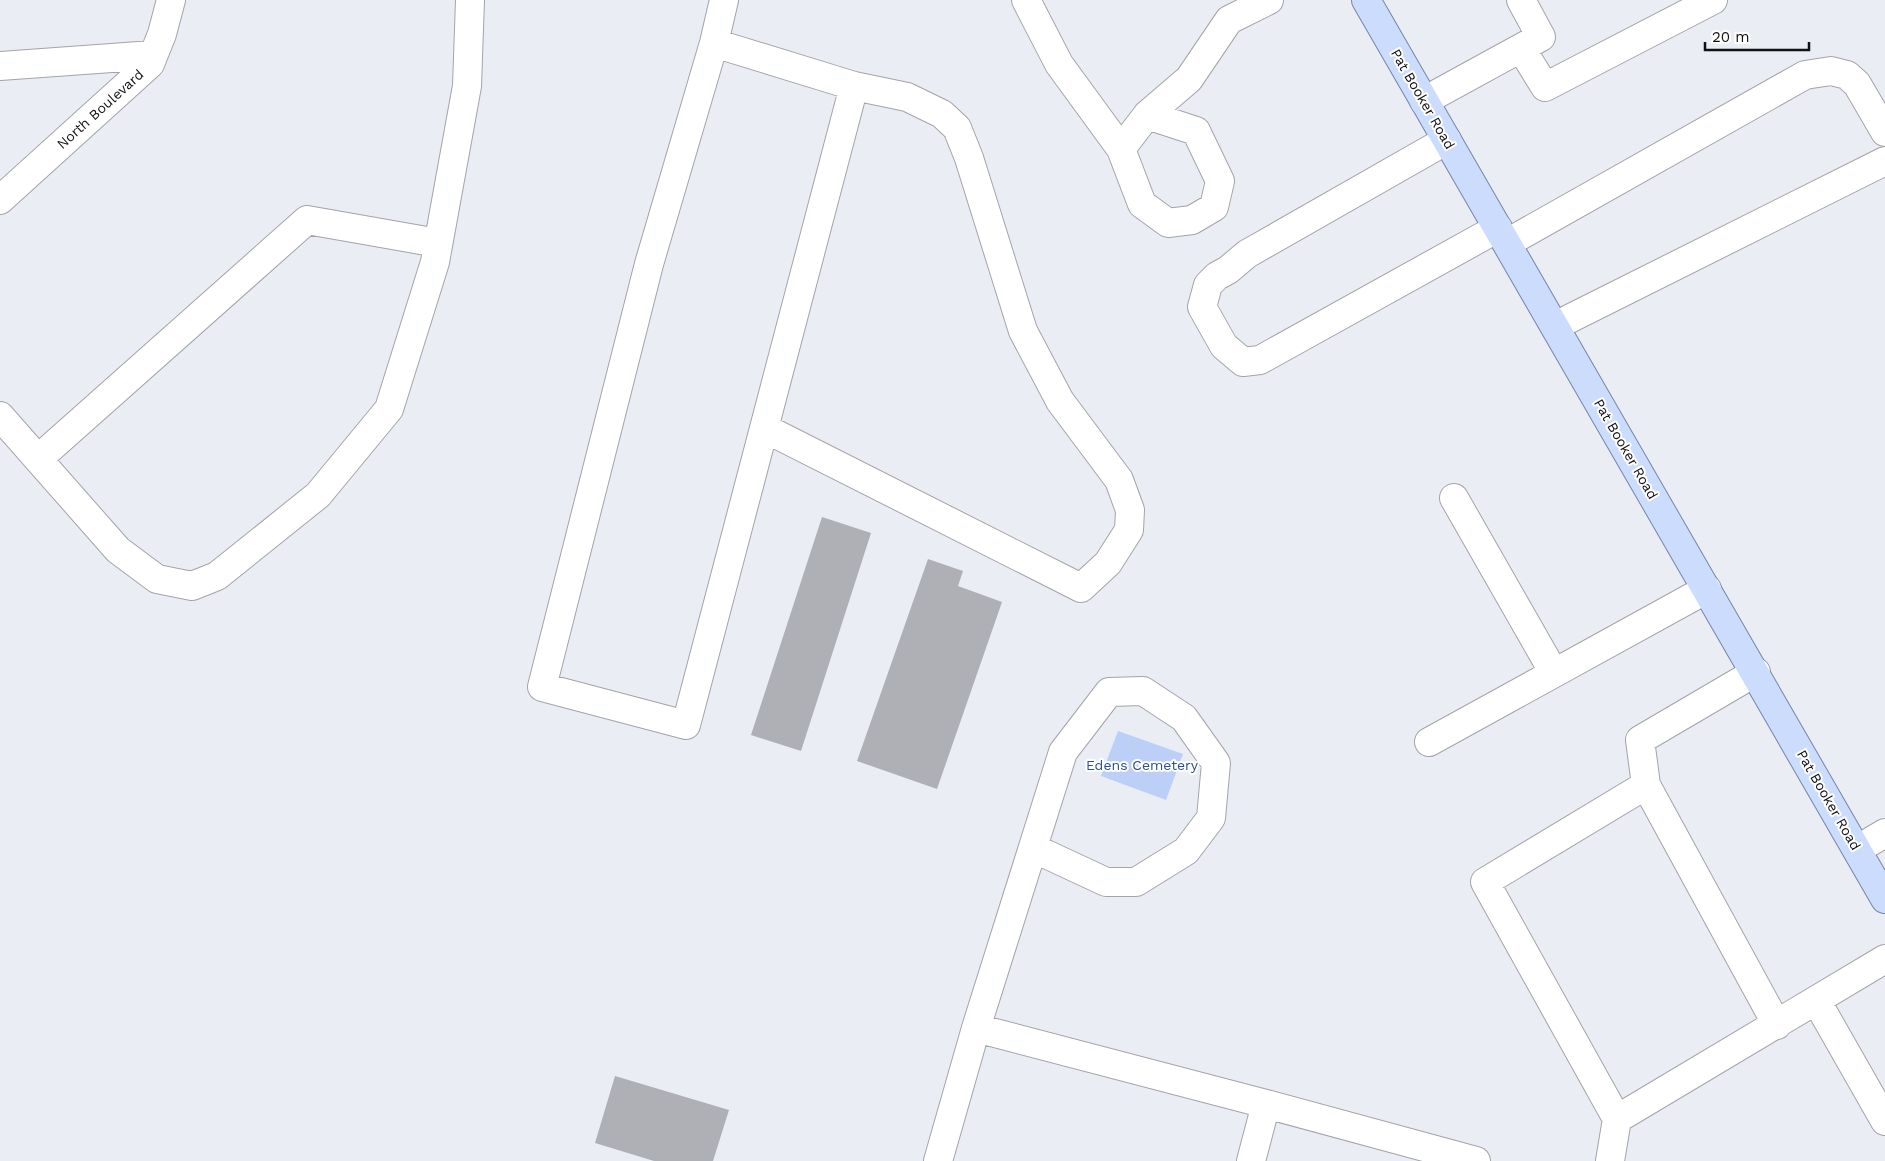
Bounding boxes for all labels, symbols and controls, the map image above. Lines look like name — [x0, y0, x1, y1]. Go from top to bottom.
scale bar — [1705, 20, 1809, 52]
text: 20 m — [1712, 28, 1750, 46]
street label: Pat Booker Road — [1388, 46, 1458, 152]
street label: North Boulevard — [53, 66, 147, 152]
street label: Pat Booker Road — [1591, 396, 1661, 502]
street label: Pat Booker Road — [1794, 747, 1864, 853]
park label: Edens Cemetery — [1086, 757, 1199, 773]

